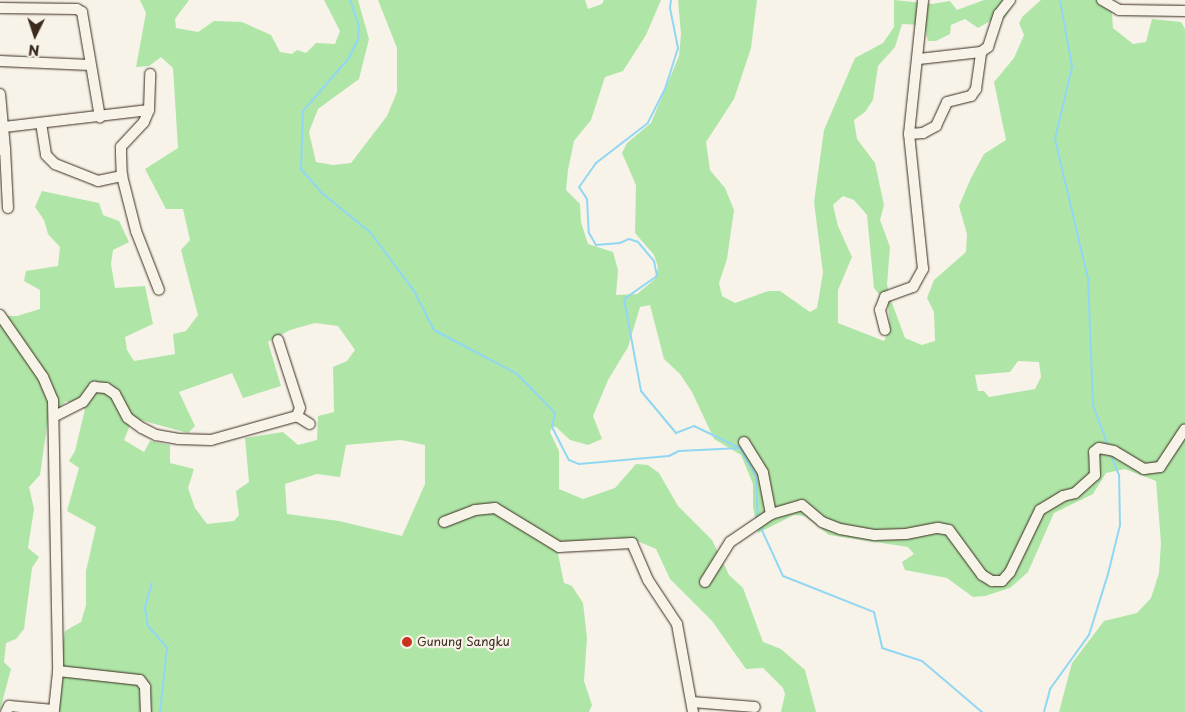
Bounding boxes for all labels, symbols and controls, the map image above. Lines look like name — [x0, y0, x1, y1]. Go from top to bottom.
north arrow — [10, 10, 60, 60]
text: N — [28, 40, 40, 61]
place label: Gunung Sangku — [417, 635, 510, 649]
marker: Gunung Sangku — [401, 636, 413, 648]

